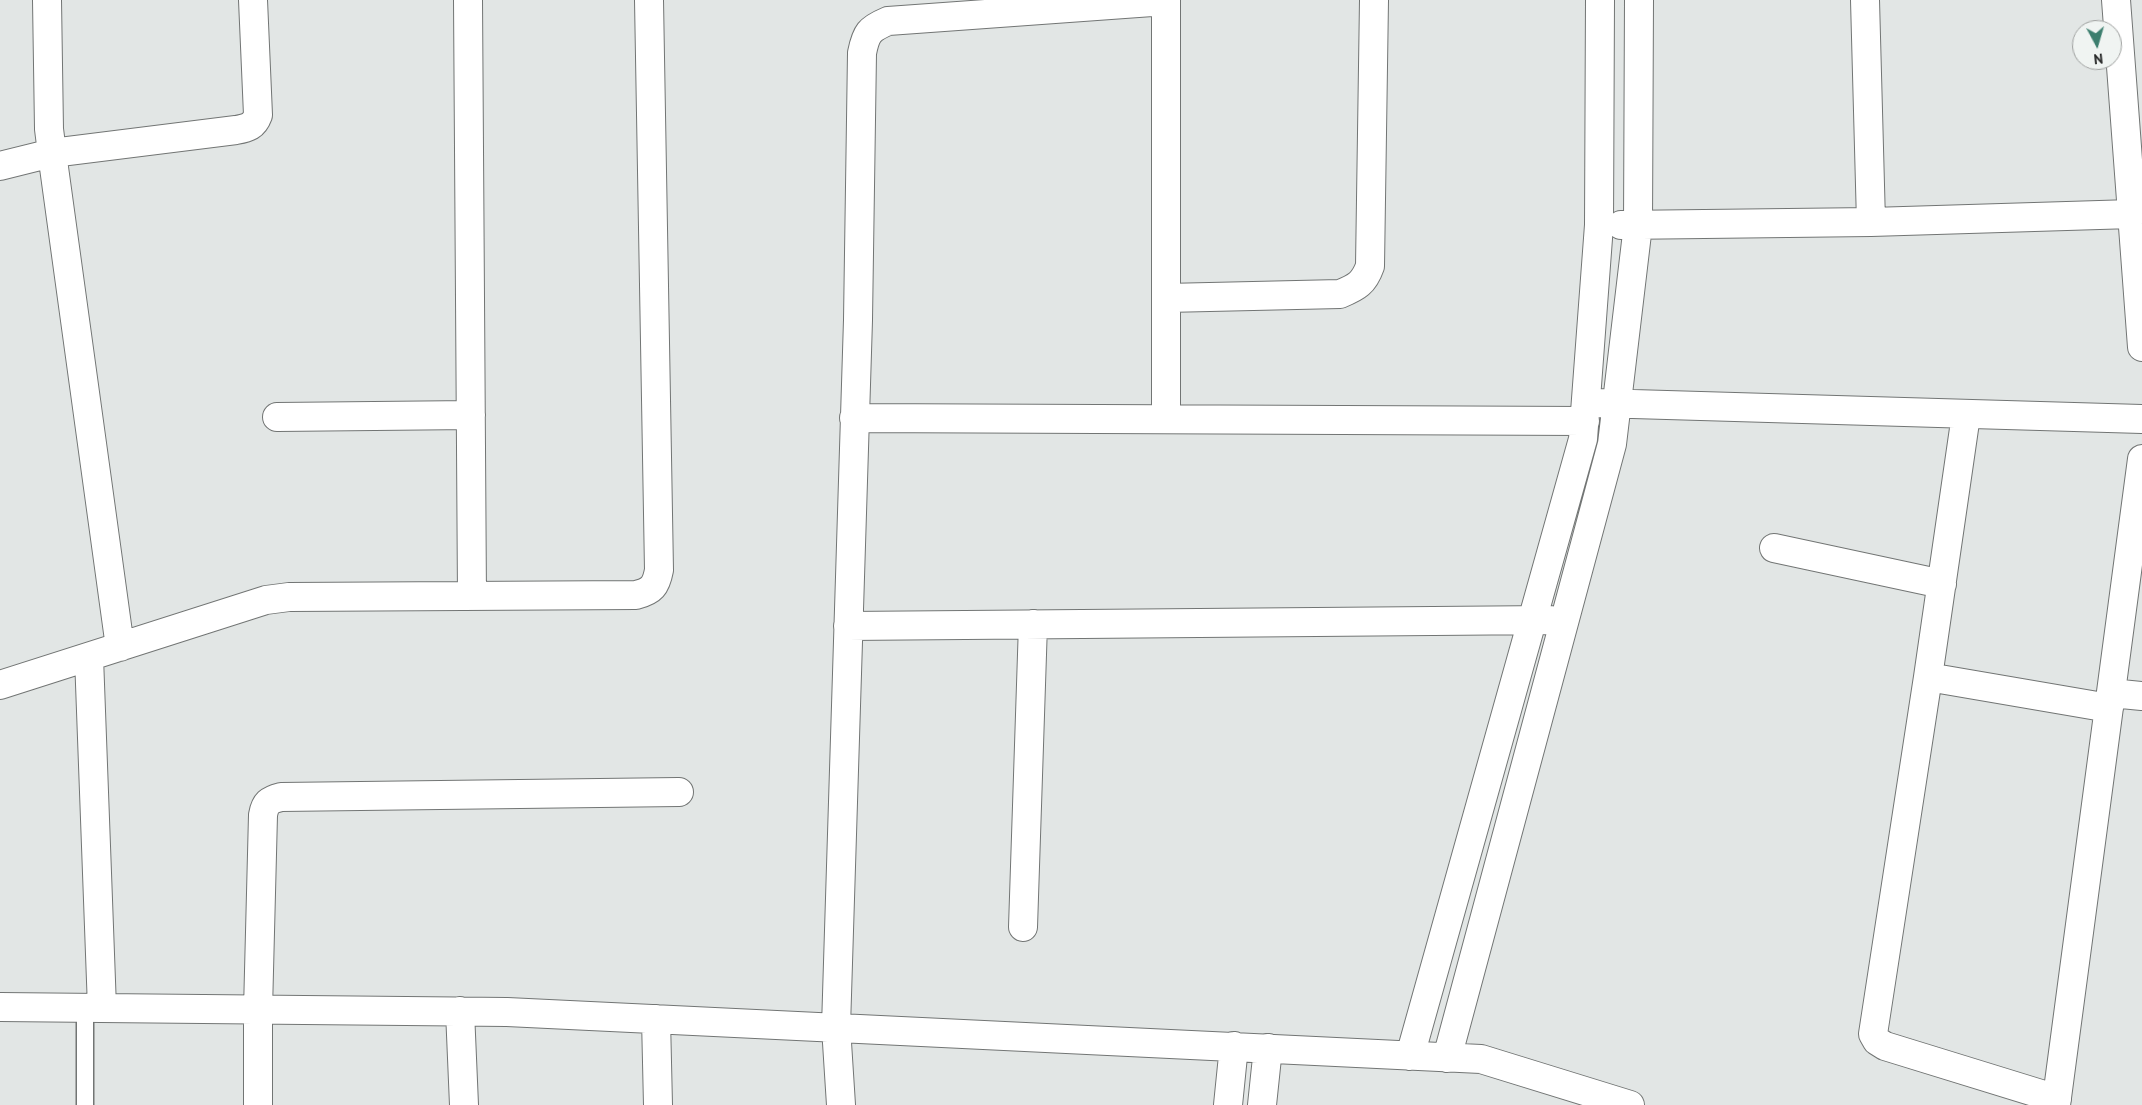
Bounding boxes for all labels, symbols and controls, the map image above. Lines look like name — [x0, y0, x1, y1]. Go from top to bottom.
north arrow — [2072, 20, 2122, 70]
text: N — [2093, 49, 2104, 68]

